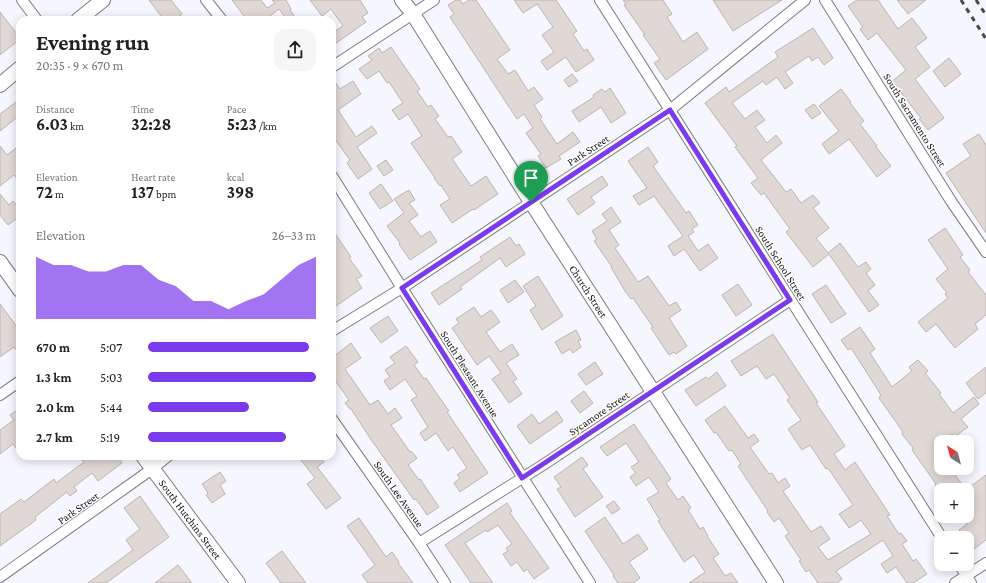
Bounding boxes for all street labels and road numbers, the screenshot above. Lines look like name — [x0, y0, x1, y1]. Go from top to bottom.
street label: South Sacramento Street — [881, 71, 949, 169]
street label: Park Street — [565, 132, 611, 168]
street label: South School Street — [753, 224, 809, 303]
street label: Church Street — [567, 263, 610, 320]
street label: South Pleasant Avenue — [438, 328, 502, 420]
street label: Sycamore Street — [567, 388, 632, 438]
street label: South Lee Avenue — [372, 459, 426, 529]
street label: South Hutchins Street — [157, 477, 224, 562]
street label: Park Street — [55, 489, 101, 527]

